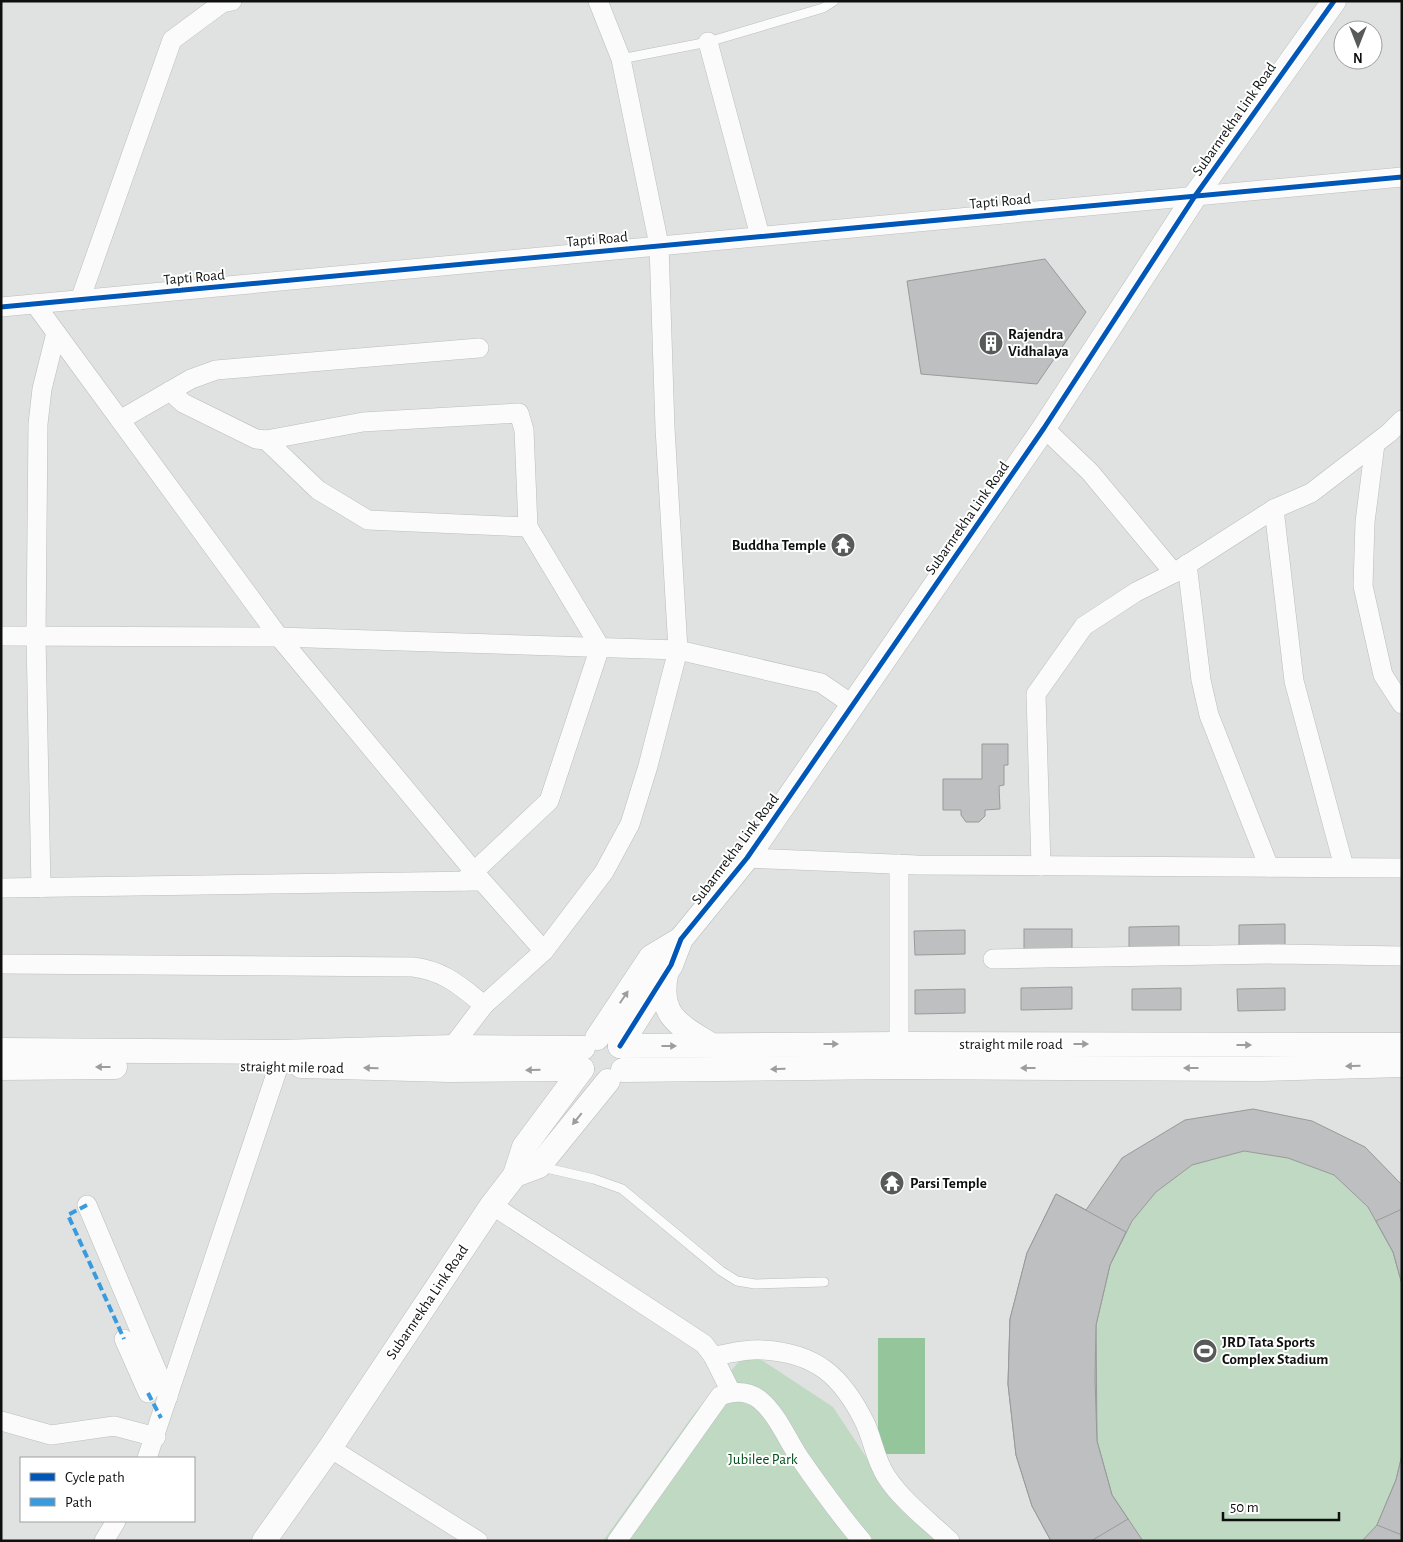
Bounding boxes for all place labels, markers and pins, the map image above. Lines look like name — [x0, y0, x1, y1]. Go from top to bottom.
place label: Rajendra Vidhalaya — [1008, 327, 1069, 359]
building icon: Rajendra Vidhalaya — [978, 330, 1004, 356]
temple icon: Buddha Temple — [830, 532, 856, 558]
place label: Buddha Temple — [732, 538, 826, 553]
temple icon: Parsi Temple — [879, 1170, 905, 1196]
place label: Parsi Temple — [910, 1176, 987, 1191]
place label: JRD Tata Sports Complex Stadium — [1222, 1335, 1328, 1367]
sports icon: JRD Tata Sports Complex Stadium — [1192, 1338, 1218, 1364]

